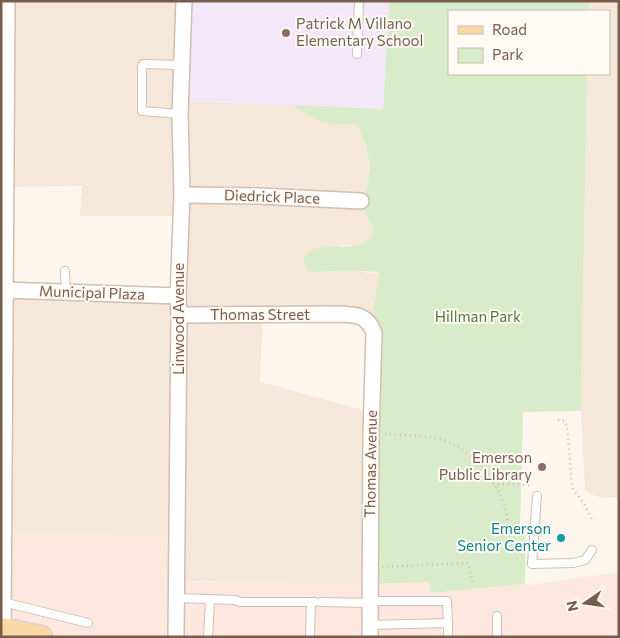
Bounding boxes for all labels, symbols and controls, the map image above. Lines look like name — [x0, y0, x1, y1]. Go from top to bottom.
legend — [448, 10, 610, 75]
place label: Patrick M Villano Elementary School — [296, 14, 423, 49]
text: Road — [492, 20, 527, 38]
marker: Patrick M Villano Elementary School — [280, 27, 292, 39]
text: Park — [492, 45, 523, 63]
street label: Diedrick Place — [224, 185, 320, 207]
street label: Linwood Avenue — [169, 263, 187, 375]
street label: Municipal Plaza — [39, 281, 145, 303]
street label: Thomas Street — [210, 305, 310, 323]
park label: Hillman Park — [435, 307, 521, 325]
street label: Thomas Avenue — [360, 410, 380, 518]
place label: Emerson Public Library — [439, 448, 532, 483]
marker: Emerson Public Library — [536, 461, 548, 473]
place label: Emerson Senior Center — [457, 519, 551, 554]
marker: Emerson Senior Center — [555, 532, 567, 544]
north arrow — [560, 578, 610, 628]
text: N — [562, 599, 581, 613]

